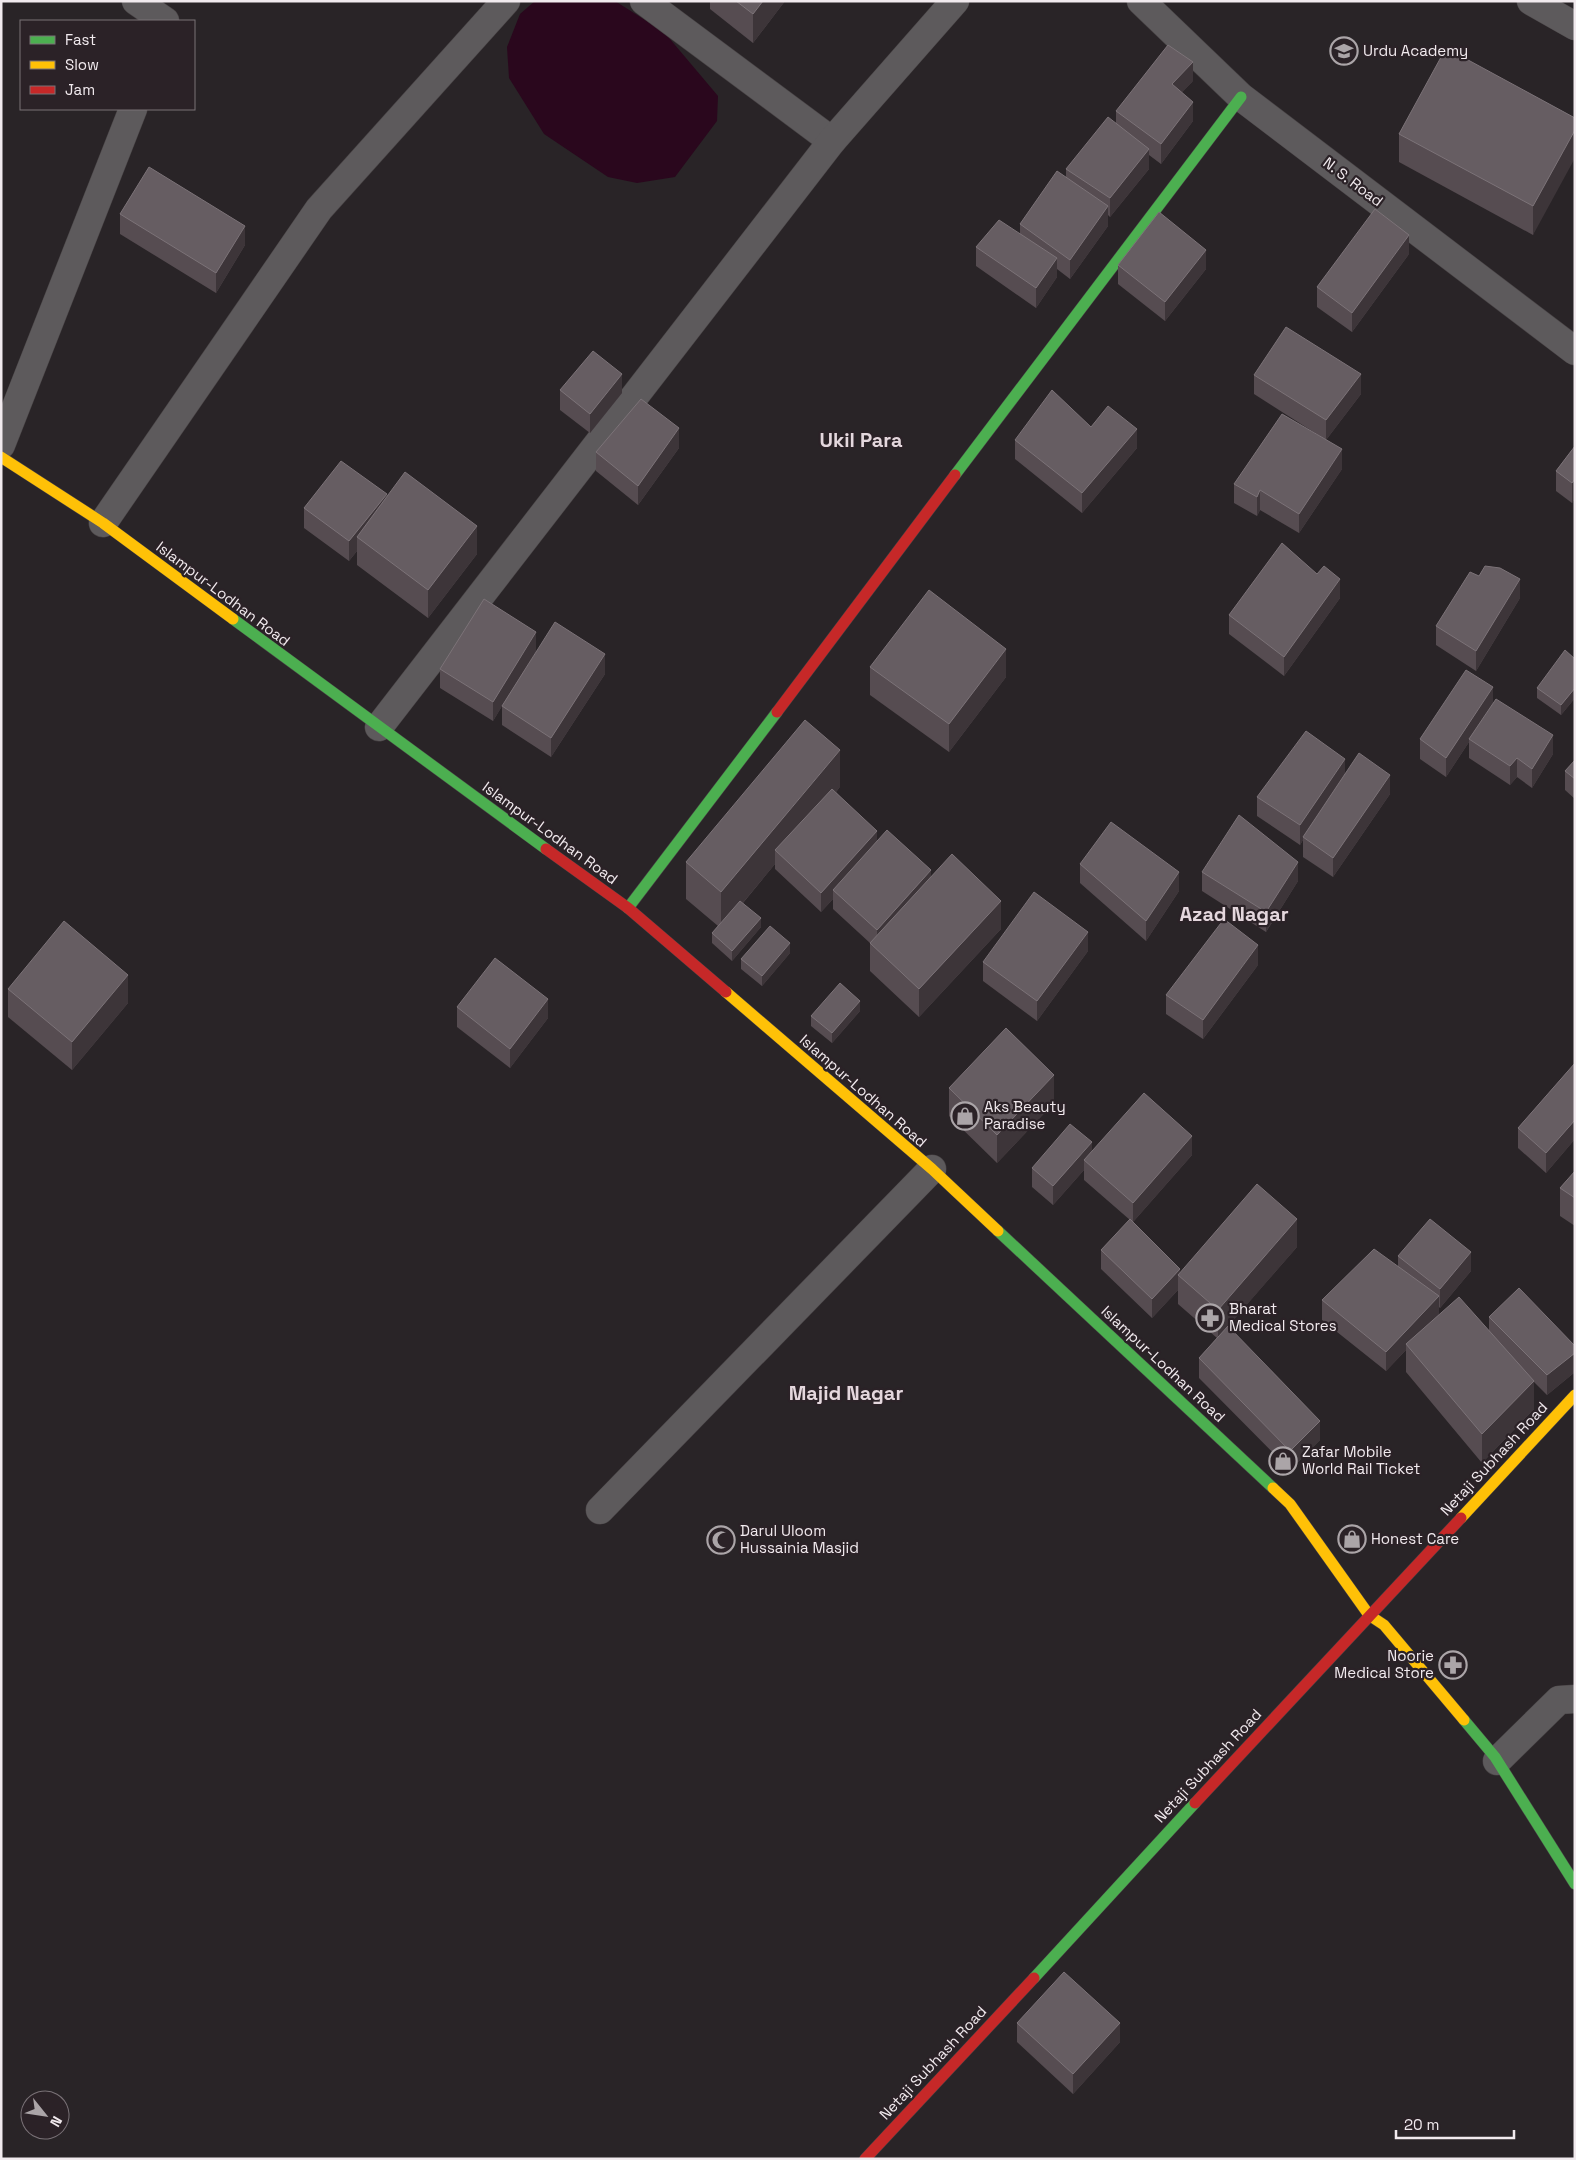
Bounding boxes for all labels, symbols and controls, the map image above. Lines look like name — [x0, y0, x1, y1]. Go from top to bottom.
legend — [20, 20, 195, 110]
text: Fast — [65, 30, 96, 49]
school or university icon: Urdu Academy — [1329, 36, 1359, 66]
place label: Urdu Academy — [1363, 41, 1468, 60]
text: Slow — [65, 55, 99, 74]
text: Jam — [65, 80, 95, 99]
street label: N. S. Road — [1320, 153, 1387, 210]
district label: Ukil Para — [819, 427, 903, 453]
street label: Islampur-Lodhan Road — [153, 537, 294, 650]
street label: Islampur-Lodhan Road — [479, 777, 622, 888]
district label: Azad Nagar — [1179, 901, 1289, 927]
street label: Islampur-Lodhan Road — [796, 1030, 931, 1151]
place label: Aks Beauty Paradise — [984, 1097, 1066, 1133]
shop icon: Aks Beauty Paradise — [950, 1101, 980, 1131]
place label: Bharat Medical Stores — [1229, 1299, 1337, 1335]
street label: Islampur-Lodhan Road — [1097, 1301, 1229, 1426]
pharmacy icon: Bharat Medical Stores — [1195, 1303, 1225, 1333]
district label: Majid Nagar — [789, 1380, 903, 1406]
street label: Netaji Subhash Road — [1436, 1398, 1551, 1520]
place label: Zafar Mobile World Rail Ticket — [1302, 1442, 1421, 1478]
shop icon: Zafar Mobile World Rail Ticket — [1268, 1446, 1298, 1476]
place label: Darul Uloom Hussainia Masjid — [740, 1521, 859, 1557]
shop icon: Honest Care — [1337, 1524, 1367, 1554]
mosque icon: Darul Uloom Hussainia Masjid — [706, 1525, 736, 1555]
place label: Honest Care — [1371, 1529, 1459, 1548]
place label: Noorie Medical Store — [1334, 1646, 1434, 1682]
pharmacy icon: Noorie Medical Store — [1438, 1650, 1468, 1680]
street label: Netaji Subhash Road — [1150, 1705, 1265, 1827]
street label: Netaji Subhash Road — [875, 2002, 990, 2124]
north arrow — [20, 2090, 70, 2140]
scale bar — [1396, 2108, 1514, 2140]
text: N — [46, 2113, 66, 2130]
text: 20 m — [1404, 2115, 1439, 2134]

